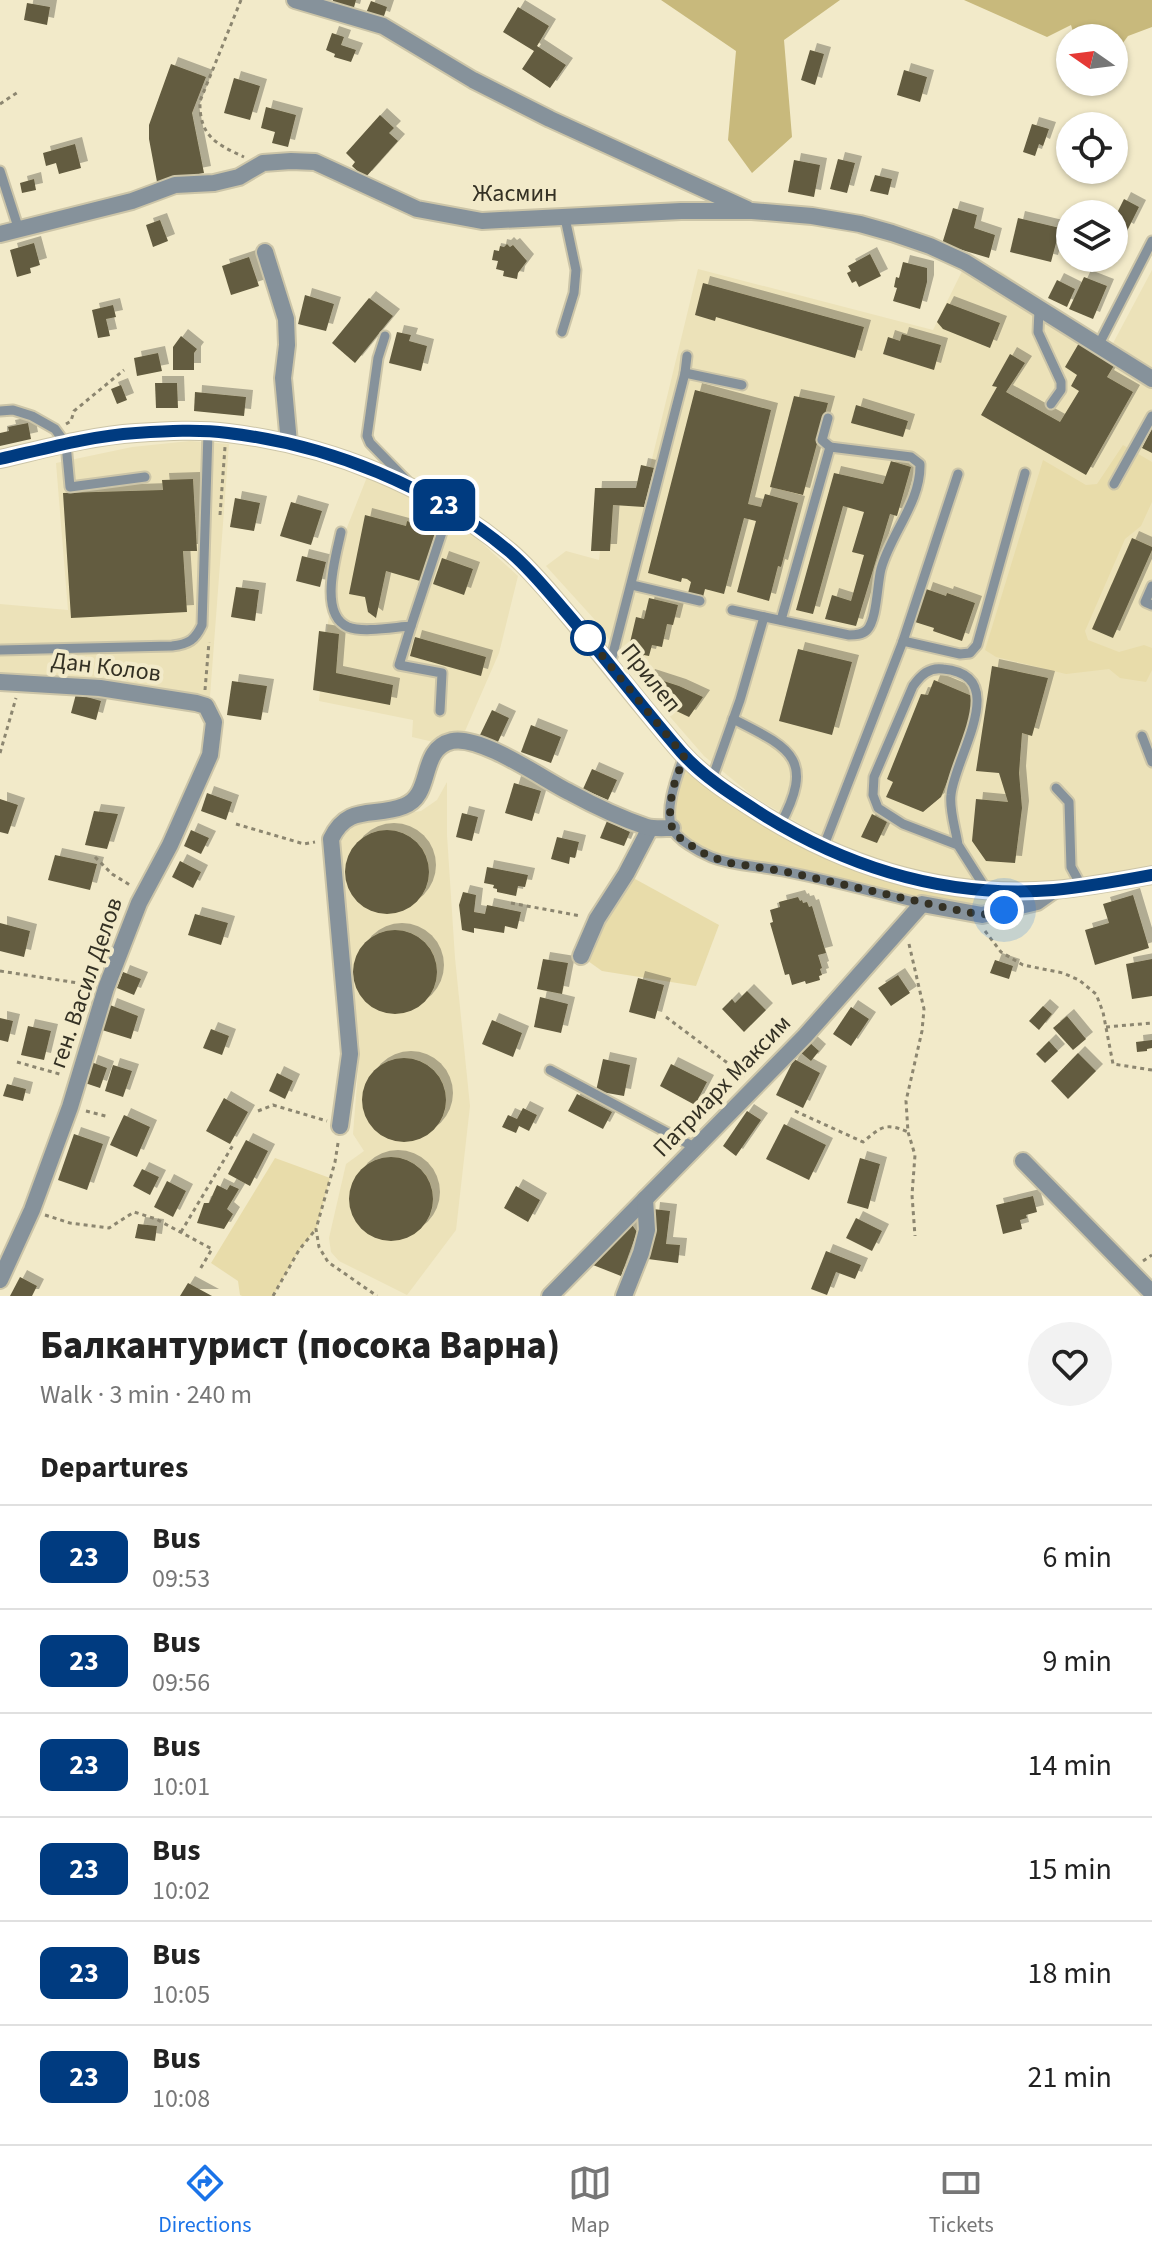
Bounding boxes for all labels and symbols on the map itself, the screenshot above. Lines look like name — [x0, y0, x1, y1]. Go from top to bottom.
north arrow — [1056, 24, 1128, 96]
street label: Жасмин — [472, 176, 558, 211]
line badge: 23 — [408, 479, 480, 531]
unlabelled marker — [571, 621, 605, 655]
street label: Прилеп — [612, 636, 690, 720]
street label: Дан Колов — [49, 643, 163, 691]
your location — [984, 890, 1024, 930]
street label: ген. Васил Делов — [40, 893, 132, 1073]
street label: Патриарх Максим — [645, 1007, 799, 1165]

